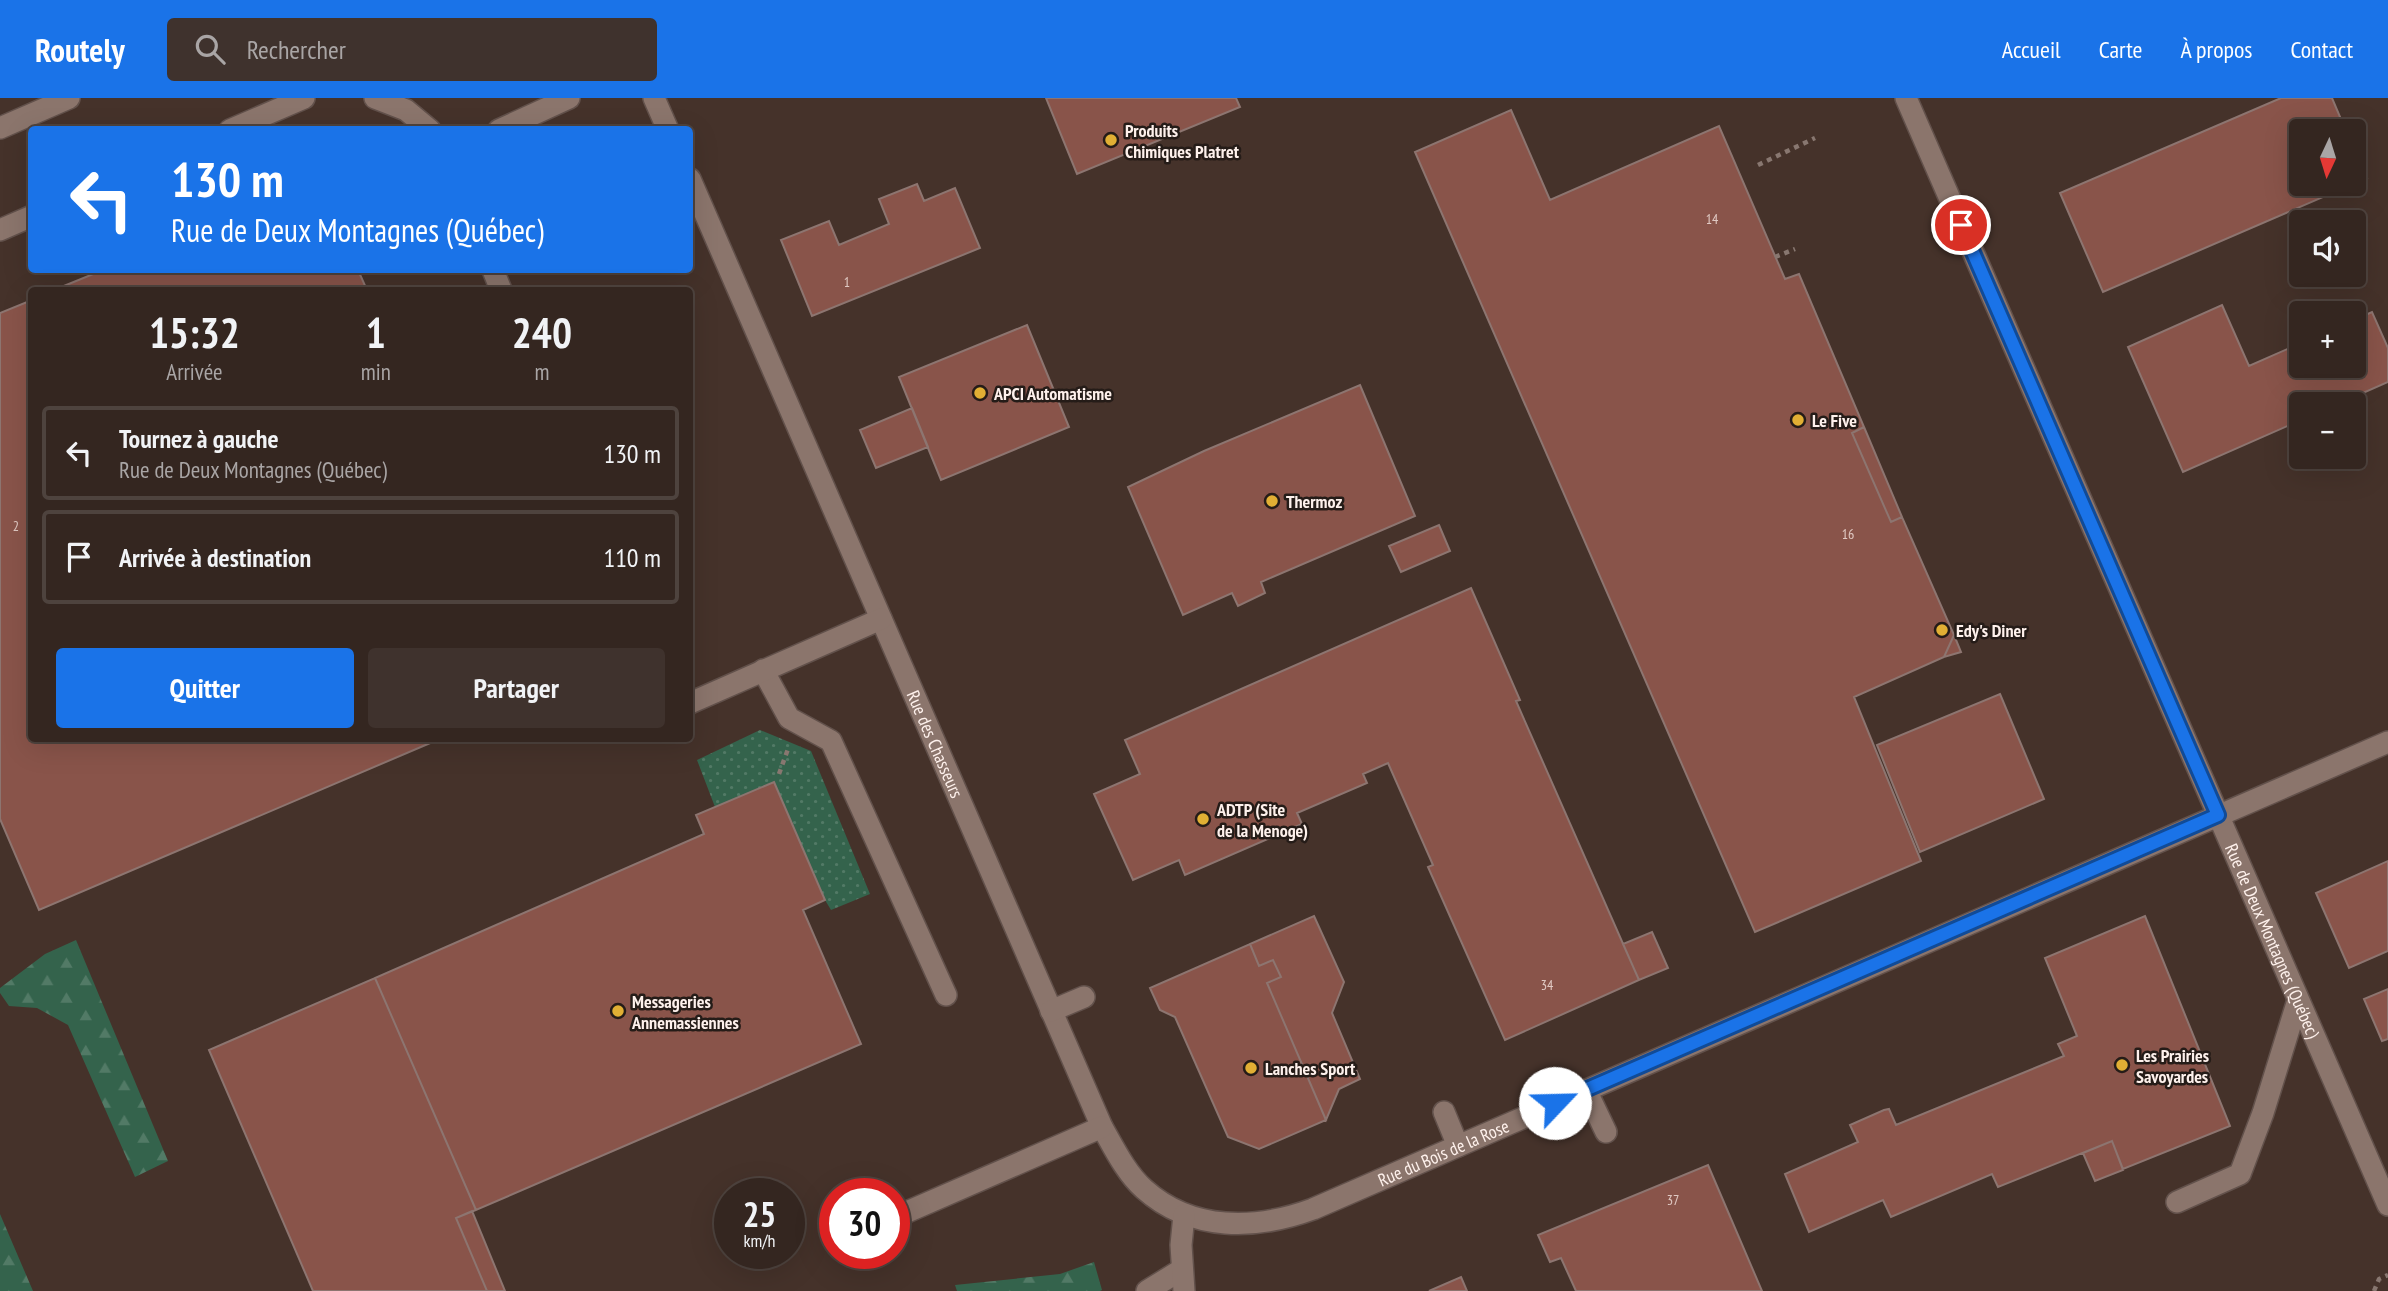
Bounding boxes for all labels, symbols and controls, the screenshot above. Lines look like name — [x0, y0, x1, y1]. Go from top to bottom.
search box — [167, 18, 657, 81]
text: Routely — [35, 28, 125, 71]
icon: search — [191, 30, 229, 68]
text: Rechercher — [247, 33, 346, 66]
text: Accueil — [2002, 34, 2061, 65]
text: Carte — [2099, 34, 2142, 65]
text: À propos — [2180, 34, 2252, 65]
text: Contact — [2290, 34, 2353, 65]
place label: Produits Chimiques Platret — [1125, 119, 1240, 163]
north arrow — [2289, 119, 2366, 196]
map controls — [2289, 119, 2366, 469]
marker: Produits Chimiques Platret — [1103, 132, 1119, 148]
text: 130 m — [171, 147, 284, 211]
icon: left — [56, 154, 147, 245]
pin — [1931, 195, 1991, 255]
icon: arrive — [1942, 206, 1980, 244]
text: Rue de Deux Montagnes (Québec) — [171, 209, 544, 251]
house number: 14 — [1706, 210, 1719, 228]
button: sound — [2289, 210, 2366, 287]
house number: 1 — [844, 273, 850, 291]
button: + — [2289, 301, 2366, 378]
text: 15:32 — [149, 305, 240, 360]
text: 1 — [366, 305, 386, 360]
text: 240 — [512, 305, 572, 360]
text: Arrivée — [166, 357, 222, 386]
text: min — [361, 357, 391, 386]
text: m — [534, 357, 549, 386]
place label: APCI Automatisme — [993, 382, 1112, 405]
marker: APCI Automatisme — [972, 385, 988, 401]
button: − — [2289, 392, 2366, 469]
place label: Le Five — [1812, 409, 1857, 432]
marker: Le Five — [1790, 412, 1806, 428]
text: Tournez à gauche — [119, 422, 279, 455]
icon: left — [60, 434, 98, 472]
text: 130 m — [603, 437, 661, 470]
text: Rue de Deux Montagnes (Québec) — [119, 455, 387, 484]
place label: Thermoz — [1286, 490, 1342, 513]
marker: Thermoz — [1264, 493, 1280, 509]
house number: 2 — [13, 517, 19, 535]
house number: 16 — [1842, 525, 1854, 543]
icon: arrive — [60, 538, 98, 576]
text: Arrivée à destination — [119, 541, 311, 574]
text: 110 m — [603, 541, 661, 574]
place label: Edy's Diner — [1956, 619, 2027, 642]
marker: Edy's Diner — [1934, 622, 1950, 638]
button: Quitter — [56, 648, 354, 728]
button: Partager — [368, 648, 665, 728]
street label: Rue des Chasseurs — [902, 687, 969, 801]
place label: ADTP (Site de la Menoge) — [1216, 798, 1308, 842]
marker: ADTP (Site de la Menoge) — [1195, 811, 1211, 827]
street label: Rue de Deux Montagnes (Québec) — [2220, 840, 2326, 1042]
house number: 34 — [1541, 976, 1554, 994]
place label: Messageries Annemassiennes — [631, 990, 739, 1034]
marker: Messageries Annemassiennes — [610, 1003, 626, 1019]
place label: Les Prairies Savoyardes — [2136, 1044, 2209, 1088]
place label: Lanches Sport — [1265, 1057, 1356, 1080]
marker: Les Prairies Savoyardes — [2114, 1057, 2130, 1073]
marker: Lanches Sport — [1243, 1060, 1259, 1076]
position arrow — [1518, 1066, 1592, 1140]
street label: Rue du Bois de la Rose — [1374, 1114, 1512, 1191]
speed limit sign: 30 — [819, 1178, 910, 1269]
text: 25 — [743, 1191, 776, 1237]
house number: 37 — [1667, 1191, 1679, 1209]
text: km/h — [744, 1229, 775, 1252]

